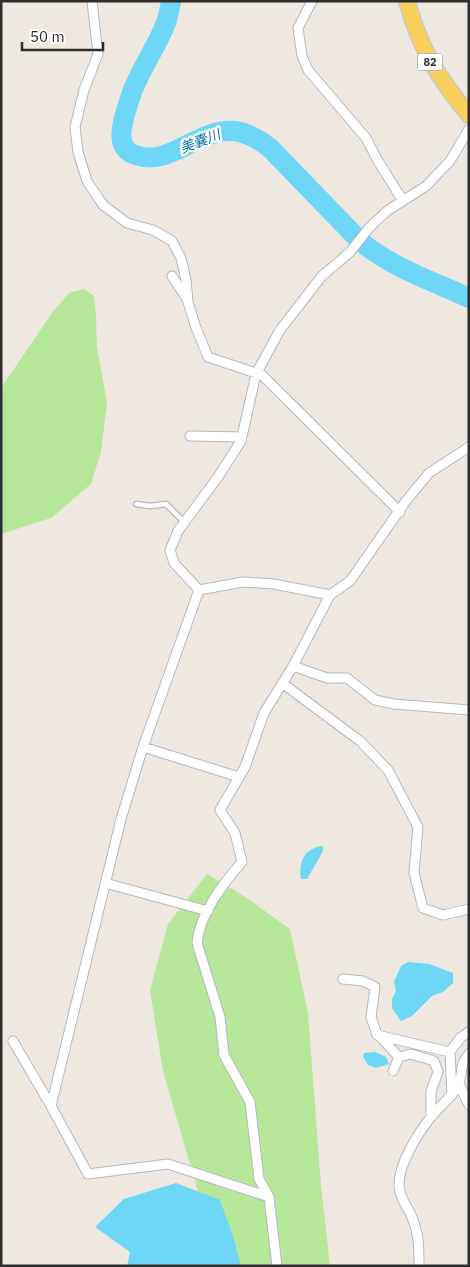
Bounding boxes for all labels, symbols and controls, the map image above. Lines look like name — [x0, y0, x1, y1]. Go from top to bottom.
scale bar — [22, 20, 104, 52]
text: 50 m — [30, 27, 65, 46]
road number: 82 — [418, 54, 442, 70]
water label: 美嚢川 — [177, 124, 225, 157]

